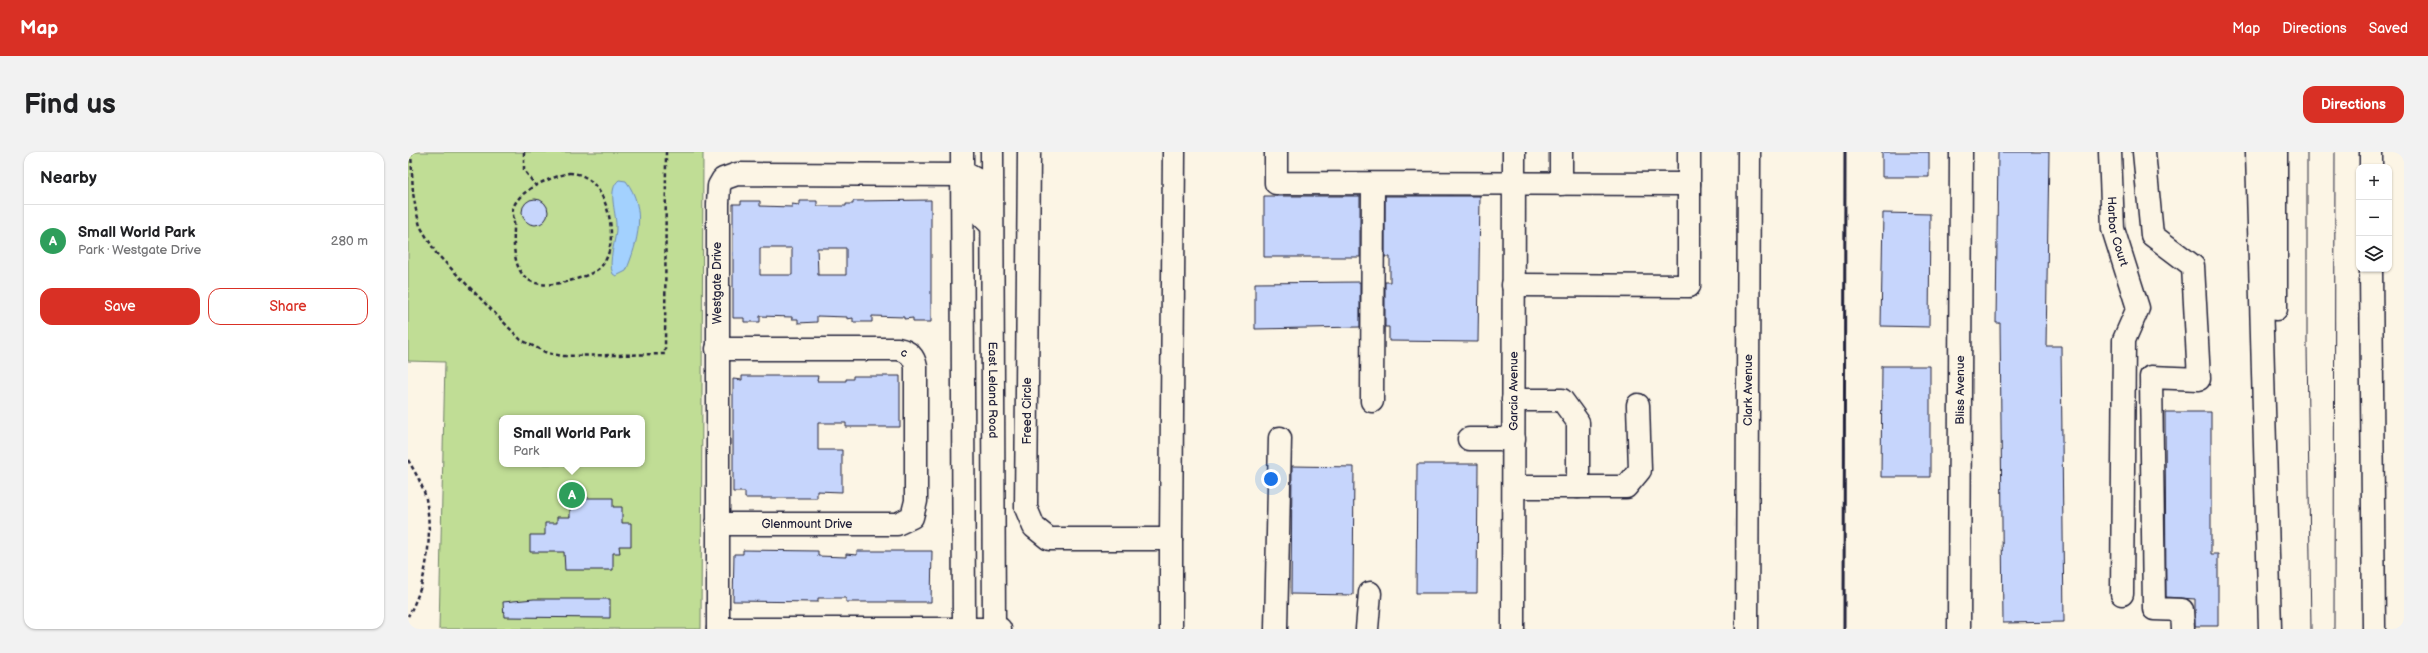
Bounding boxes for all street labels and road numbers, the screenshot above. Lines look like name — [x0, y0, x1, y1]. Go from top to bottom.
street label: Harbor Court — [2104, 196, 2132, 268]
street label: Westgate Drive — [710, 242, 725, 324]
street label: East Leland Road — [985, 342, 1001, 438]
street label: c — [898, 345, 910, 361]
street label: Garcia Avenue — [1506, 351, 1521, 431]
street label: Clark Avenue — [1740, 354, 1756, 426]
street label: Bliss Avenue — [1952, 355, 1968, 425]
street label: Freed Circle — [1020, 377, 1035, 445]
street label: Glenmount Drive — [762, 517, 852, 532]

